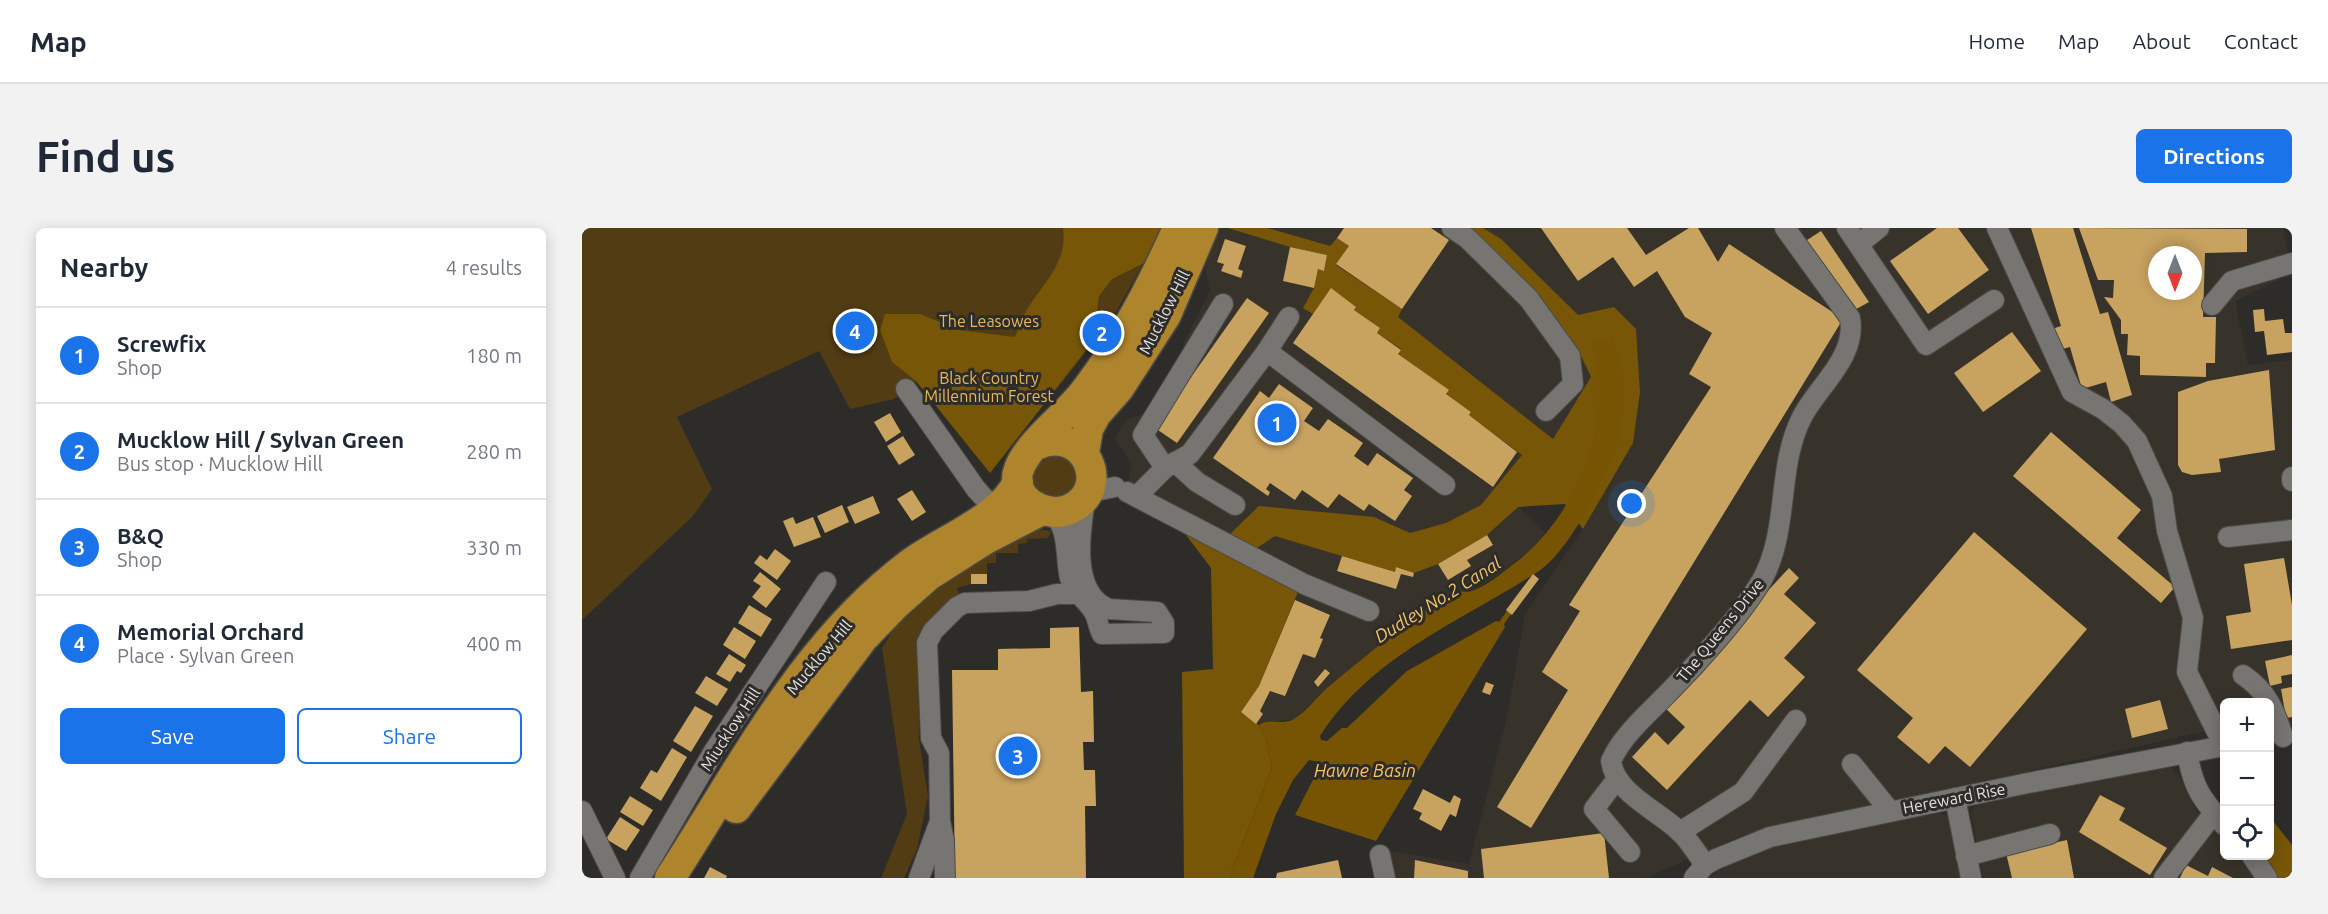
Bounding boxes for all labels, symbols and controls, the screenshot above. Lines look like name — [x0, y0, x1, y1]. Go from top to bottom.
text: Map — [30, 26, 87, 57]
text: Home — [1968, 29, 2025, 53]
text: Map — [2058, 29, 2099, 53]
text: About — [2132, 29, 2191, 53]
text: Contact — [2224, 29, 2298, 53]
button: Directions — [2136, 129, 2292, 183]
text: Find us — [36, 133, 175, 180]
north arrow — [2148, 246, 2202, 300]
text: Nearby — [60, 253, 148, 282]
text: 4 results — [446, 256, 522, 279]
street label: Mucklow Hill — [1135, 267, 1193, 357]
pin: 4 — [836, 308, 874, 354]
pin: 2 — [1082, 310, 1122, 356]
park label: The Leasowes — [939, 312, 1039, 330]
text: Screwfix — [117, 331, 206, 356]
text: 1 — [74, 344, 85, 367]
text: 180 m — [466, 344, 522, 367]
text: Shop — [117, 356, 162, 379]
park label: Black Country Millennium Forest — [924, 369, 1055, 405]
pin: 1 — [1258, 400, 1296, 446]
text: Mucklow Hill / Sylvan Green — [117, 427, 404, 452]
text: 2 — [74, 440, 85, 463]
text: 280 m — [466, 440, 522, 463]
text: Bus stop · Mucklow Hill — [117, 452, 323, 475]
your location — [1617, 489, 1646, 518]
text: B&Q — [117, 523, 164, 548]
text: 3 — [74, 536, 85, 559]
text: 330 m — [466, 536, 522, 559]
text: Shop — [117, 548, 162, 571]
water label: Dudley No.2 Canal — [1371, 552, 1504, 646]
street label: The Queens Drive — [1673, 575, 1767, 685]
street label: Mucklow Hill — [783, 616, 855, 698]
text: Memorial Orchard — [117, 619, 304, 644]
text: 4 — [74, 632, 85, 655]
text: 400 m — [466, 632, 522, 655]
text: Place · Sylvan Green — [117, 644, 294, 667]
street label: Miucklow Hill — [696, 684, 764, 774]
map controls — [2220, 698, 2274, 860]
button: + — [2220, 698, 2274, 752]
button: Save — [60, 708, 285, 764]
button: Share — [297, 708, 522, 764]
pin: 3 — [998, 734, 1038, 778]
button: − — [2220, 752, 2274, 806]
water label: Hawne Basin — [1314, 760, 1416, 780]
street label: Hereward Rise — [1901, 779, 2007, 817]
button: locate — [2220, 806, 2274, 860]

